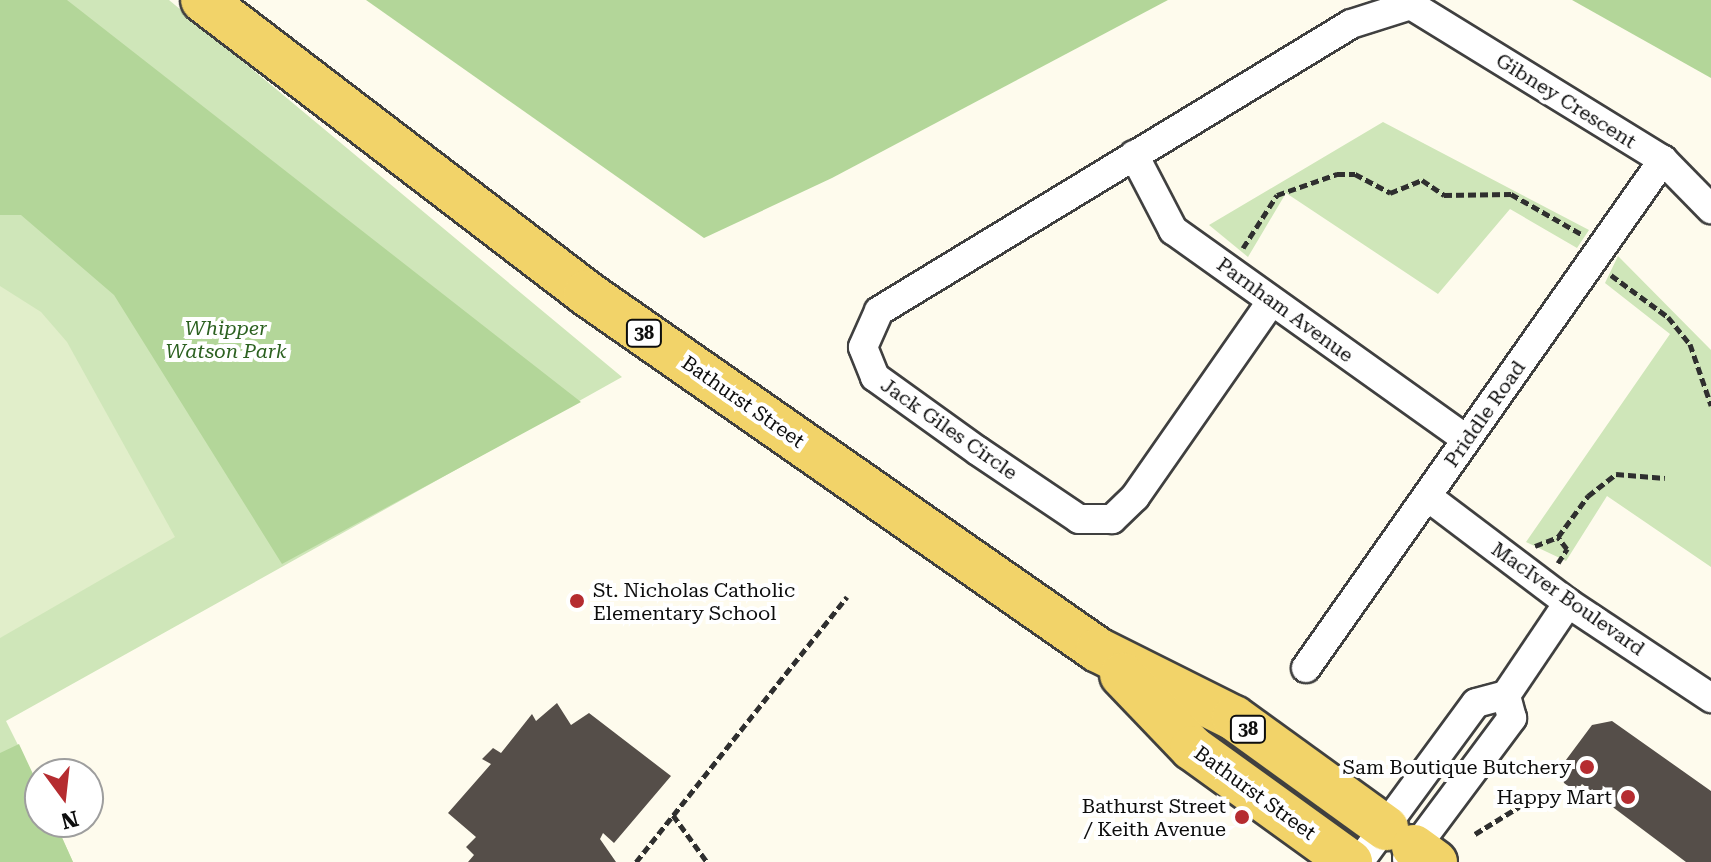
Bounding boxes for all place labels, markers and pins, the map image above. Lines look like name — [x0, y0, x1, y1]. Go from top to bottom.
place label: St. Nicholas Catholic Elementary School — [593, 578, 795, 625]
marker: St. Nicholas Catholic Elementary School — [568, 592, 586, 610]
place label: Sam Boutique Butchery — [1343, 755, 1571, 779]
marker: Sam Boutique Butchery — [1578, 758, 1596, 776]
place label: Happy Mart — [1496, 785, 1612, 809]
marker: Happy Mart — [1619, 788, 1637, 806]
place label: Bathurst Street / Keith Avenue — [1082, 794, 1226, 841]
marker: Bathurst Street / Keith Avenue — [1233, 808, 1251, 826]

